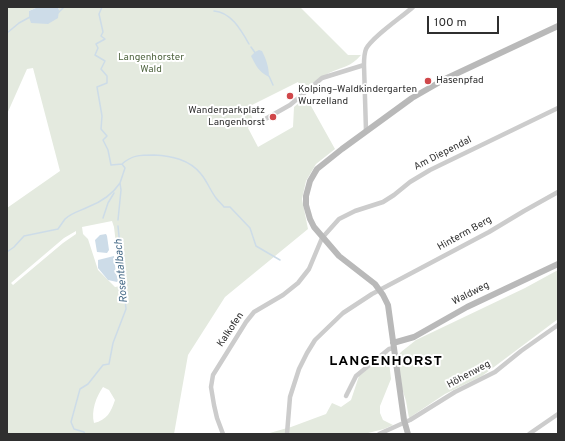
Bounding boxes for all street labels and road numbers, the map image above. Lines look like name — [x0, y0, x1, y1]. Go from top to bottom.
street label: Am Diependal — [412, 134, 474, 174]
street label: Hinterm Berg — [436, 214, 494, 254]
street label: Waldweg — [451, 280, 491, 308]
street label: Kalkofen — [215, 310, 247, 350]
street label: Höhenweg — [445, 359, 493, 391]

